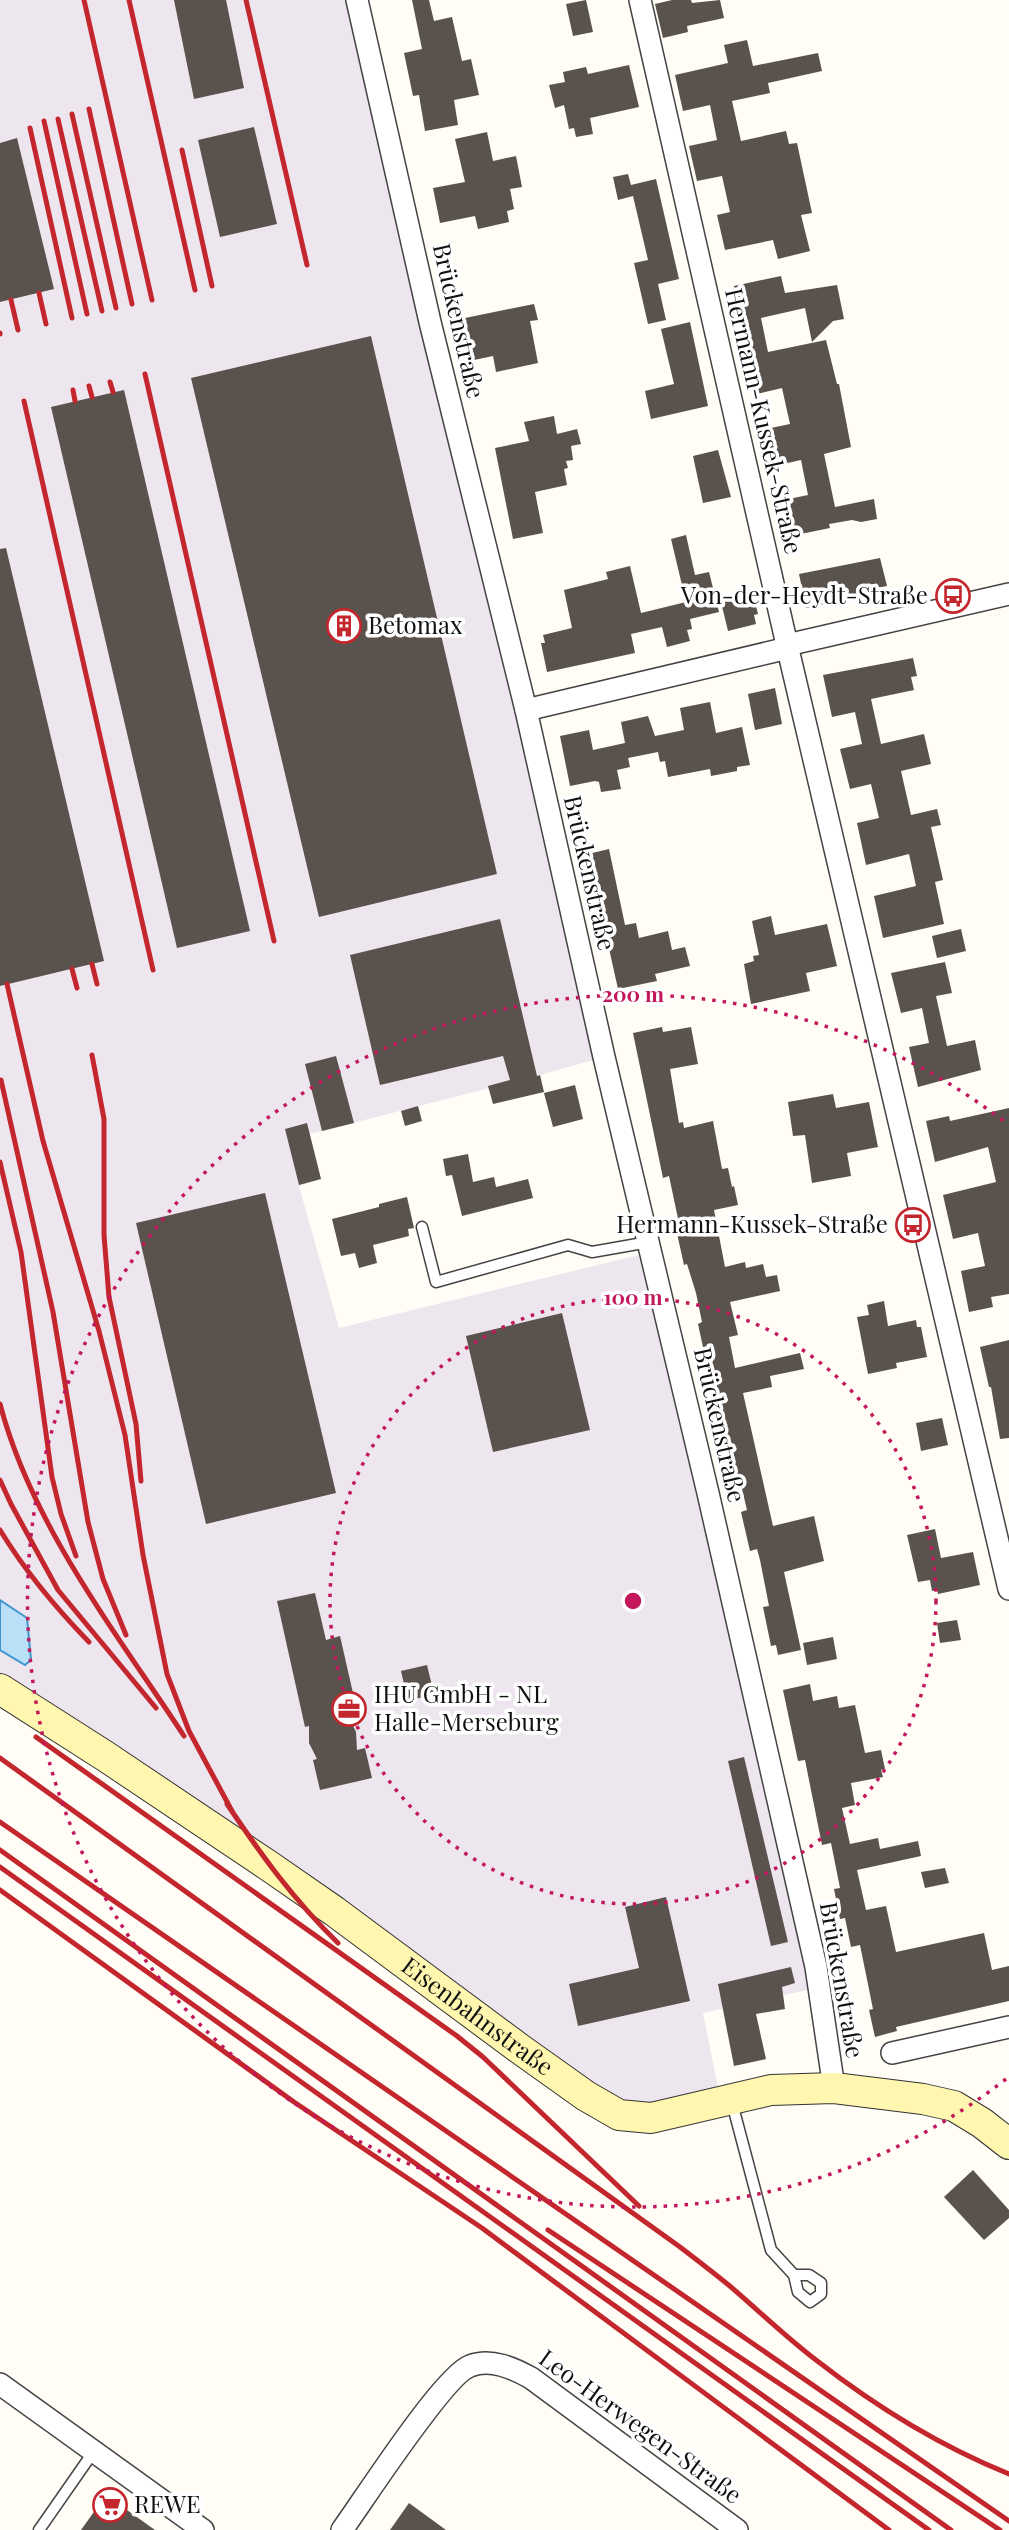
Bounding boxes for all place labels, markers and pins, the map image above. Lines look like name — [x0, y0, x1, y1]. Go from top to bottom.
bus stop icon: Von-der-Heydt-Straße — [934, 577, 972, 615]
place label: Von-der-Heydt-Straße — [680, 578, 928, 610]
building icon: Betomax — [325, 607, 363, 645]
place label: Betomax — [368, 608, 463, 640]
bus stop icon: Hermann-Kussek-Straße — [894, 1206, 932, 1244]
place label: Hermann-Kussek-Straße — [616, 1207, 888, 1239]
centre of rings — [621, 1589, 645, 1613]
place label: IHU GmbH - NL Halle-Merseburg — [374, 1677, 559, 1737]
office icon: IHU GmbH - NL Halle-Merseburg — [330, 1690, 368, 1728]
supermarket icon: REWE — [91, 2486, 129, 2524]
place label: REWE — [134, 2487, 201, 2519]

